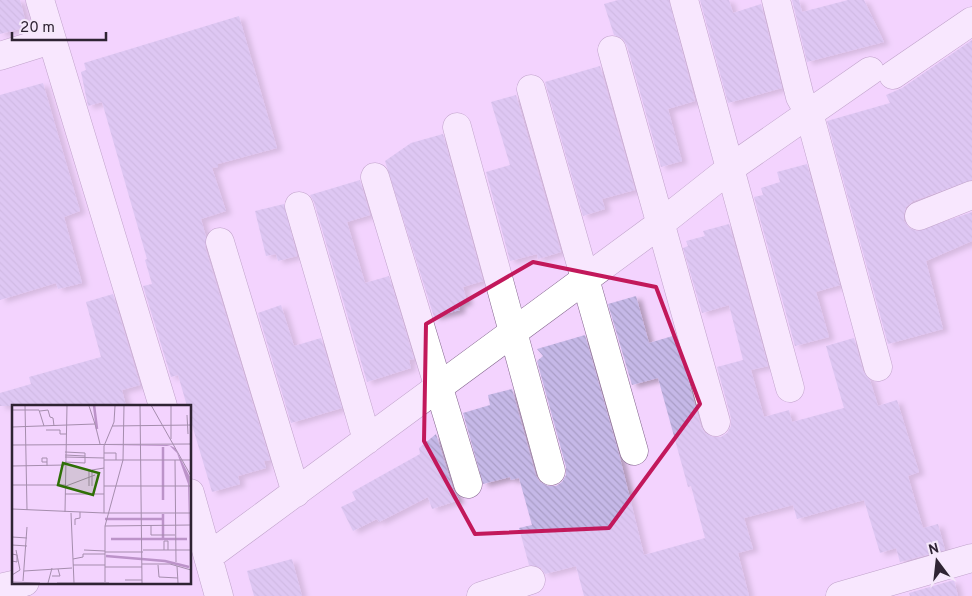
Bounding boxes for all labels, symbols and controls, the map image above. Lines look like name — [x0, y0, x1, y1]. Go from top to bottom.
scale bar — [12, 10, 106, 42]
text: 20 m — [20, 19, 55, 38]
inset map — [12, 405, 191, 584]
north arrow — [912, 536, 962, 586]
text: N — [927, 540, 941, 559]

